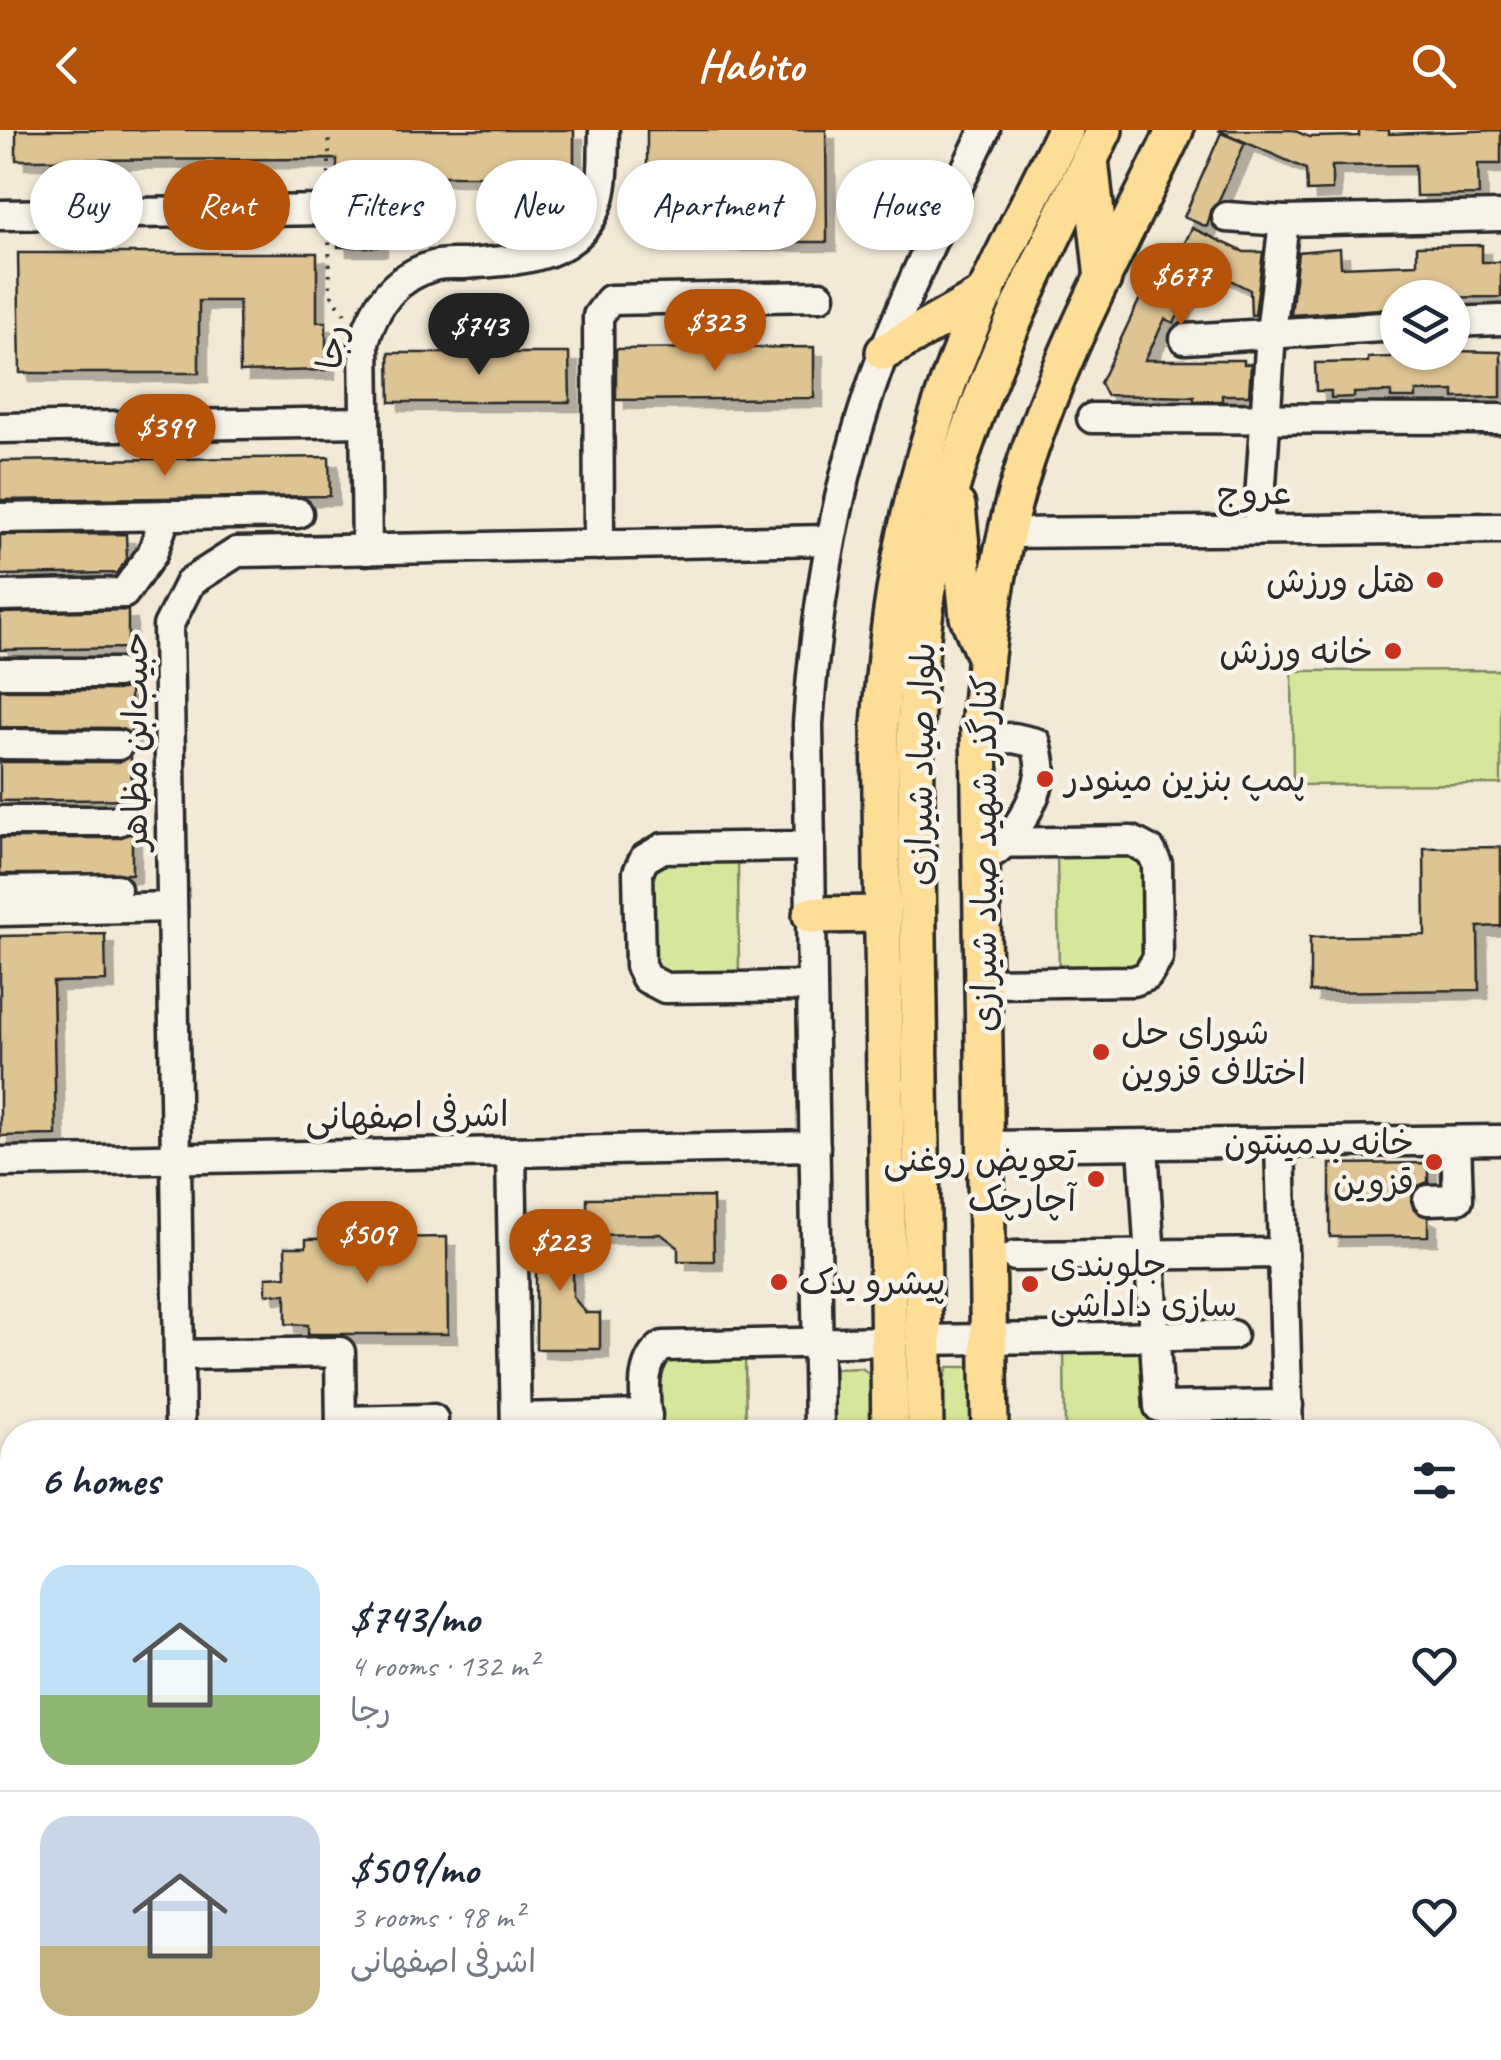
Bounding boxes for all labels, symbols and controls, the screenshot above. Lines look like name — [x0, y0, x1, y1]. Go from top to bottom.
text: Habito — [698, 37, 803, 94]
icon: back — [40, 38, 95, 93]
icon: search — [1406, 38, 1461, 93]
chip: Buy — [30, 160, 143, 250]
chip: Rent — [163, 160, 290, 250]
chip: Filters — [310, 160, 456, 250]
chip: New — [476, 160, 597, 250]
chip: Apartment — [617, 160, 816, 250]
chip: House — [836, 160, 974, 250]
pin: $677 — [1122, 243, 1240, 328]
text: $677 — [1152, 255, 1210, 296]
map controls — [1380, 280, 1470, 370]
button: layers — [1380, 280, 1470, 370]
pin: $323 — [656, 289, 774, 374]
pin: $743 — [420, 293, 538, 378]
text: $323 — [686, 301, 744, 342]
text: $743 — [450, 305, 508, 346]
street label: رجا — [307, 322, 357, 372]
pin: $399 — [106, 394, 224, 479]
text: $399 — [137, 406, 193, 447]
street label: عروج — [1216, 470, 1292, 517]
place label: هتل ورزش — [1266, 558, 1415, 603]
marker: هتل ورزش — [1424, 569, 1446, 591]
place label: خانه ورزش — [1219, 629, 1373, 674]
street label: حبیب‌ابن مظاهر — [113, 632, 158, 853]
marker: خانه ورزش — [1382, 640, 1404, 662]
street label: بلوار صیاد شیرازی — [896, 642, 946, 886]
street label: کنارگذر شهید صیاد شیرازی — [962, 674, 1007, 1032]
place label: پمپ بنزین مینودر — [1062, 757, 1306, 802]
marker: پمپ بنزین مینودر — [1034, 768, 1056, 790]
place label: شورای حل اختلاف قزوین — [1121, 1010, 1306, 1095]
marker: شورای حل اختلاف قزوین — [1090, 1041, 1112, 1063]
street label: اشرفی اصفهانی — [305, 1092, 509, 1140]
place label: خانه بدمینتون قزوین — [1224, 1120, 1414, 1205]
place label: تعویض روغنی آچارچک — [883, 1137, 1077, 1222]
marker: خانه بدمینتون قزوین — [1423, 1151, 1445, 1173]
marker: تعویض روغنی آچارچک — [1085, 1168, 1107, 1190]
pin: $509 — [308, 1201, 426, 1286]
pin: $223 — [501, 1209, 619, 1294]
text: $509 — [339, 1213, 395, 1254]
text: $223 — [531, 1221, 589, 1262]
place label: جلوبندی سازی داداشی — [1050, 1242, 1237, 1327]
place label: پیشرو یدک — [799, 1260, 946, 1305]
marker: پیشرو یدک — [768, 1271, 790, 1293]
marker: جلوبندی سازی داداشی — [1019, 1273, 1041, 1295]
icon: filters — [1407, 1453, 1462, 1508]
text: 6 homes — [40, 1454, 159, 1507]
text: $743/mo — [350, 1592, 479, 1645]
icon: home — [120, 1605, 240, 1725]
icon: heart — [1407, 1638, 1462, 1693]
text: 4 rooms · 132 m² — [350, 1645, 537, 1686]
text: رجا — [350, 1690, 391, 1731]
text: $509/mo — [350, 1843, 478, 1896]
icon: home — [120, 1856, 240, 1976]
icon: heart — [1407, 1889, 1462, 1944]
text: 3 rooms · 98 m² — [350, 1896, 523, 1937]
text: اشرفی اصفهانی — [350, 1941, 536, 1982]

